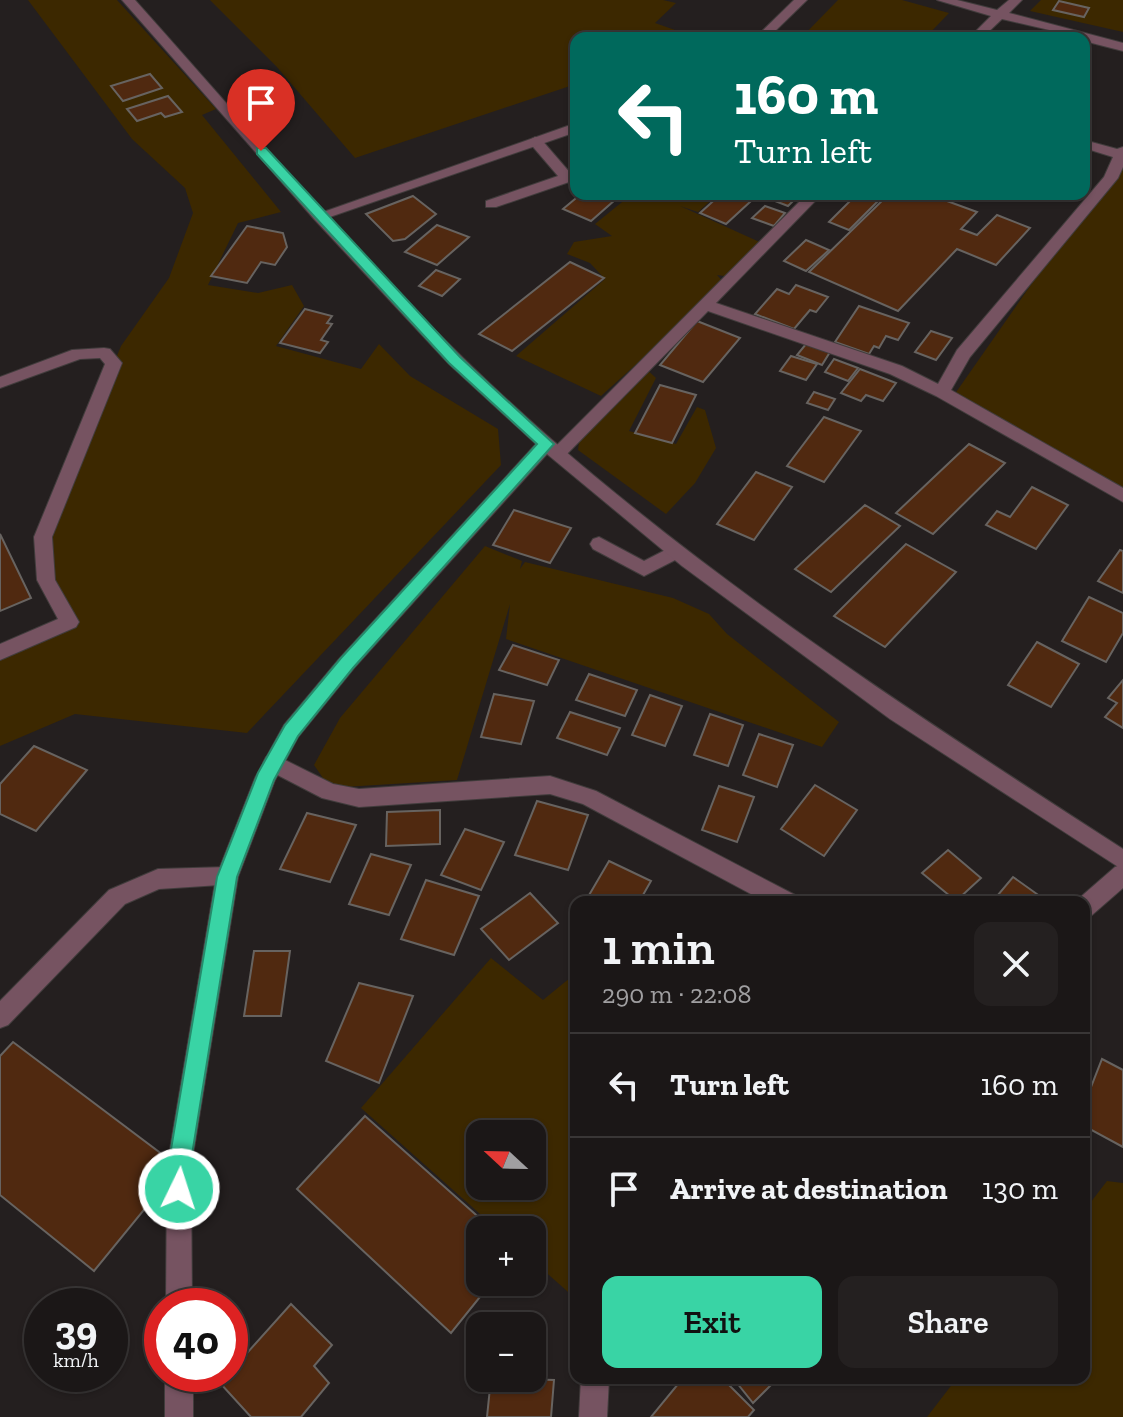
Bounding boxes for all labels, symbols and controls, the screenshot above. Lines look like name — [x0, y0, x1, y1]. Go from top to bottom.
text: 160 m — [734, 61, 878, 128]
icon: left — [602, 64, 706, 168]
pin — [227, 69, 295, 151]
icon: arrive — [239, 81, 283, 125]
text: Turn left — [734, 129, 872, 172]
text: 1 min — [602, 919, 715, 976]
button: close — [974, 922, 1058, 1006]
text: 290 m · 22:08 — [602, 978, 752, 1010]
icon: left — [602, 1063, 646, 1107]
text: Turn left — [670, 1067, 789, 1103]
text: 160 m — [981, 1067, 1058, 1103]
north arrow — [466, 1120, 546, 1200]
map controls — [466, 1120, 546, 1392]
position arrow — [137, 1147, 221, 1231]
icon: arrive — [602, 1167, 646, 1211]
text: Arrive at destination — [670, 1171, 947, 1207]
text: 130 m — [982, 1171, 1058, 1207]
button: + — [466, 1216, 546, 1296]
button: Exit — [602, 1276, 822, 1368]
button: Share — [838, 1276, 1058, 1368]
speed limit sign: 40 — [144, 1288, 248, 1392]
text: 39 — [55, 1306, 97, 1354]
button: − — [466, 1312, 546, 1392]
text: km/h — [53, 1348, 99, 1372]

